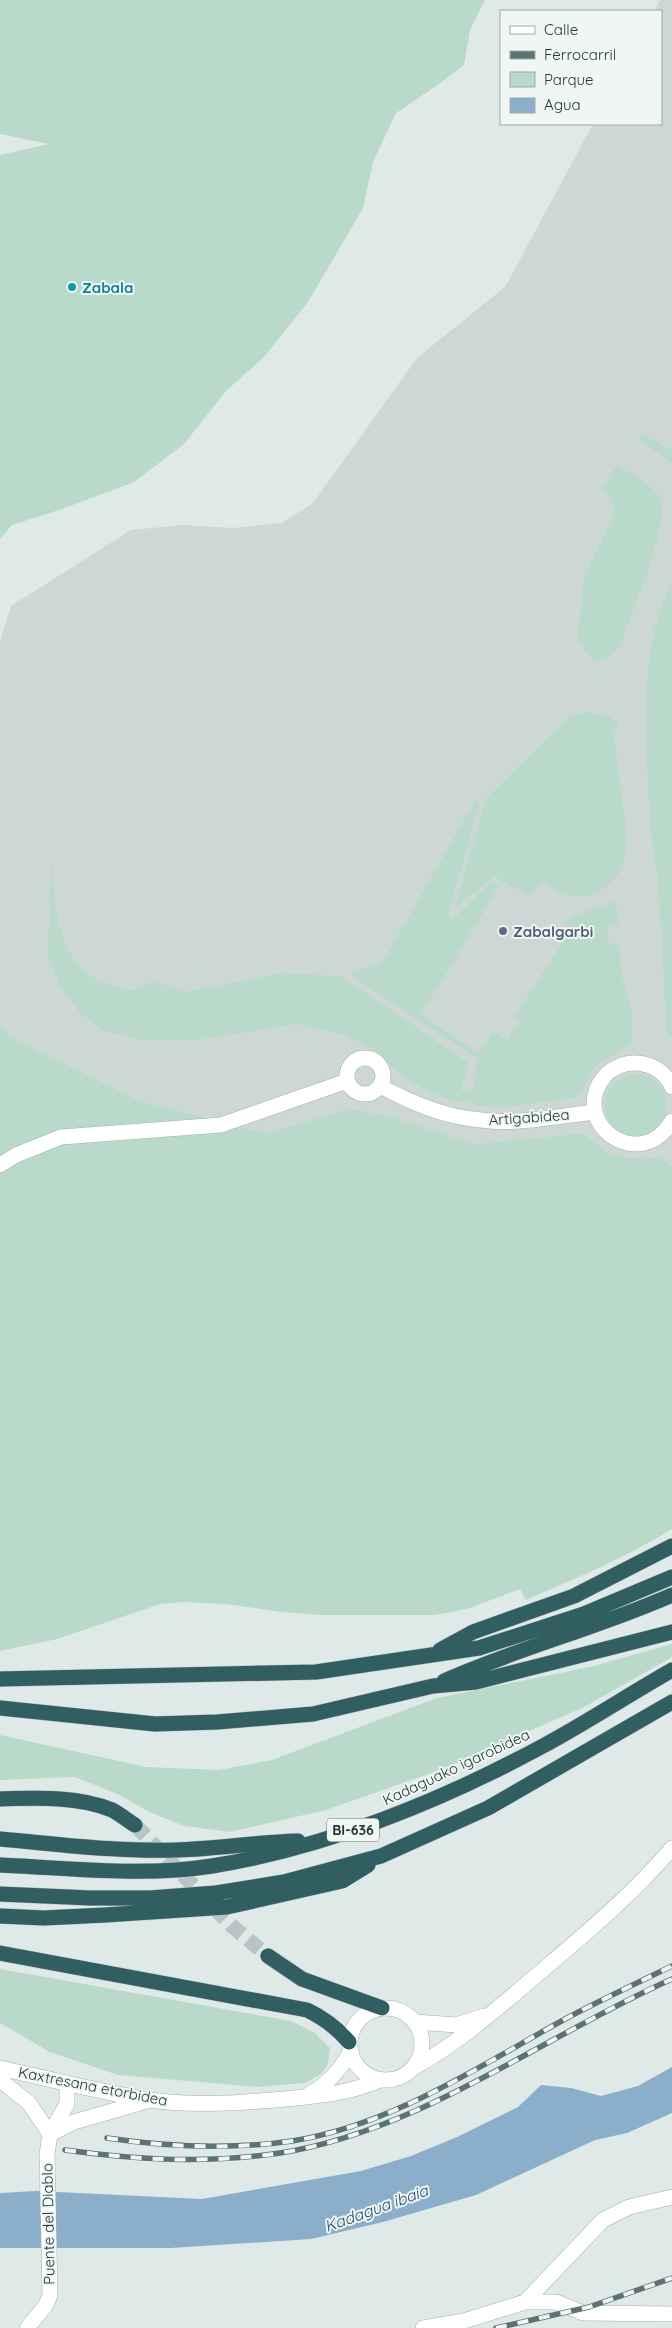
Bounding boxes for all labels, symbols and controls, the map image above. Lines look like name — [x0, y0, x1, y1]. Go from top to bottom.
legend — [500, 10, 662, 125]
text: Calle — [544, 20, 578, 39]
text: Ferrocarril — [544, 45, 616, 64]
text: Parque — [544, 70, 594, 89]
text: Agua — [544, 95, 581, 114]
place label: Zabala — [82, 278, 133, 297]
marker: Zabala — [66, 281, 78, 293]
place label: Zabalgarbi — [513, 922, 593, 941]
marker: Zabalgarbi — [497, 925, 509, 937]
street label: Artigabidea — [488, 1105, 570, 1129]
street label: Kadaguako igarobidea — [379, 1725, 533, 1809]
road number: BI-636 — [327, 1818, 379, 1842]
street label: Kaxtresana etorbidea — [17, 2062, 169, 2110]
street label: Puente del Diablo — [37, 2163, 59, 2285]
water label: Kadagua ibaia — [321, 2180, 432, 2236]

